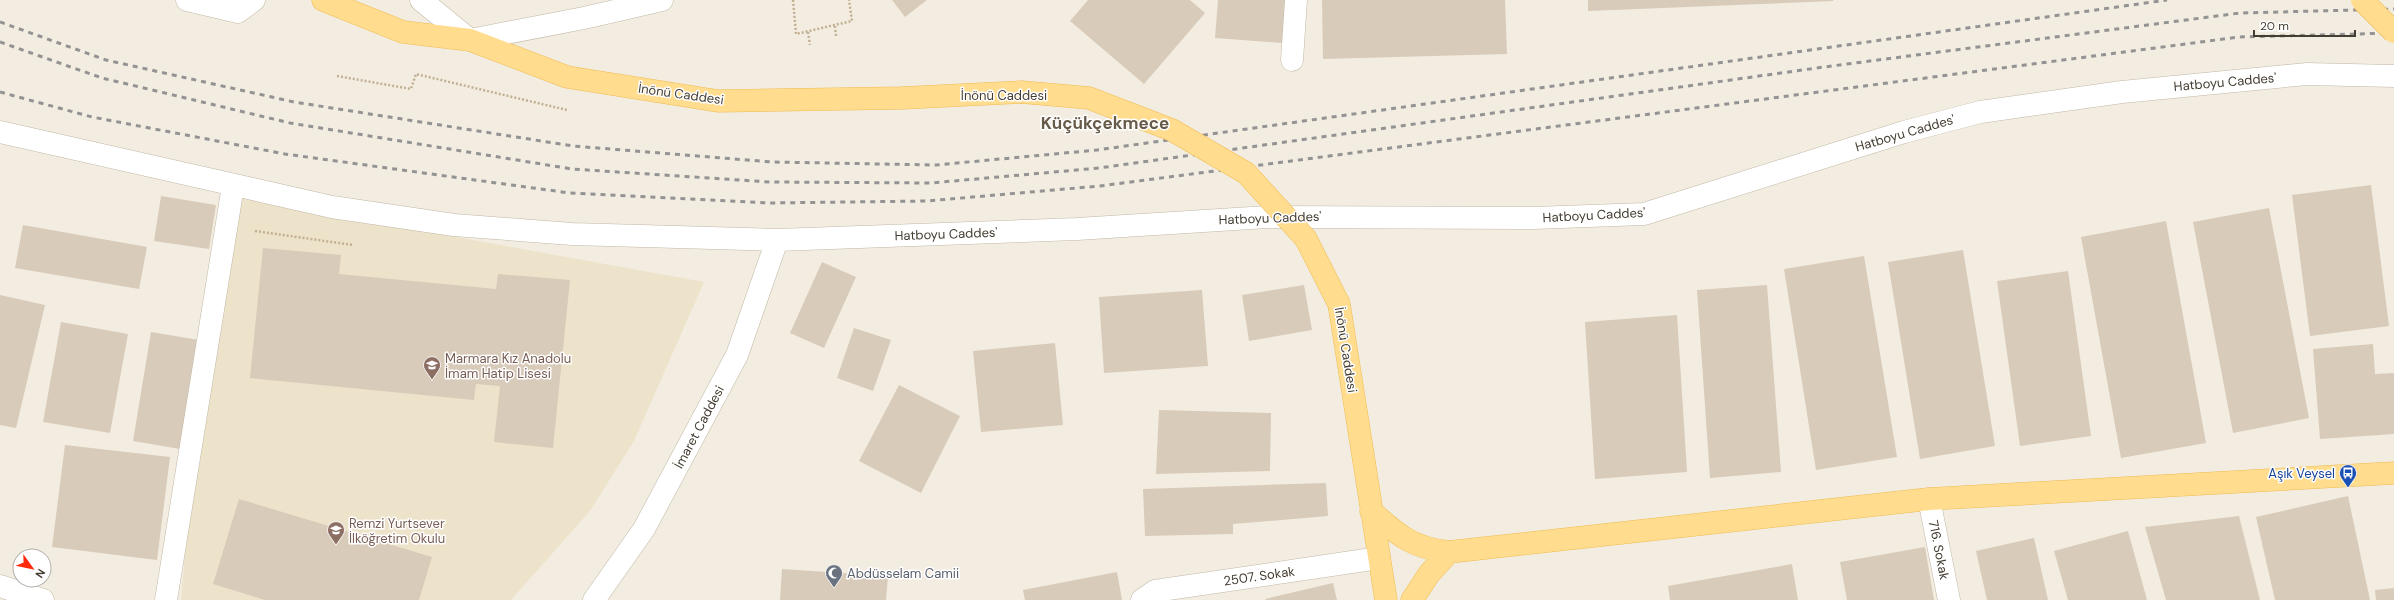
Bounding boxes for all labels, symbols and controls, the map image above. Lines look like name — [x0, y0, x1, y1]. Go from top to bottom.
scale bar — [2254, 12, 2355, 38]
text: 20 m — [2260, 18, 2289, 34]
street label: Hatboyu Caddes' — [2173, 69, 2277, 95]
street label: İnönü Caddesi — [637, 80, 725, 108]
street label: İnönü Caddesi — [961, 87, 1047, 104]
street label: Hatboyu Caddes' — [1853, 111, 1957, 155]
district label: Küçükçekmece — [1041, 112, 1169, 134]
street label: Hatboyu Caddes' — [1542, 204, 1646, 226]
street label: Hatboyu Caddes' — [1218, 208, 1322, 228]
street label: Hatboyu Caddes' — [894, 224, 998, 244]
street label: İnönü Caddesi — [1331, 306, 1361, 394]
place label: Marmara Kız Anadolu İmam Hatip Lisesi — [445, 350, 571, 382]
school or university icon: Marmara Kız Anadolu İmam Hatip Lisesi — [422, 355, 442, 380]
street label: İmaret Caddesi — [670, 383, 728, 471]
bus stop icon: Aşık Veysel — [2338, 463, 2358, 488]
place label: Aşık Veysel — [2268, 465, 2335, 482]
place label: Remzi Yurtsever İlköğretim Okulu — [349, 515, 445, 547]
street label: 716. Sokak — [1925, 519, 1953, 582]
school or university icon: Remzi Yurtsever İlköğretim Okulu — [326, 520, 346, 545]
north arrow — [12, 548, 52, 588]
mosque icon: Abdüsselam Camii — [824, 563, 844, 588]
street label: 2507. Sokak — [1222, 563, 1296, 589]
place label: Abdüsselam Camii — [847, 565, 959, 582]
text: N — [32, 566, 48, 581]

